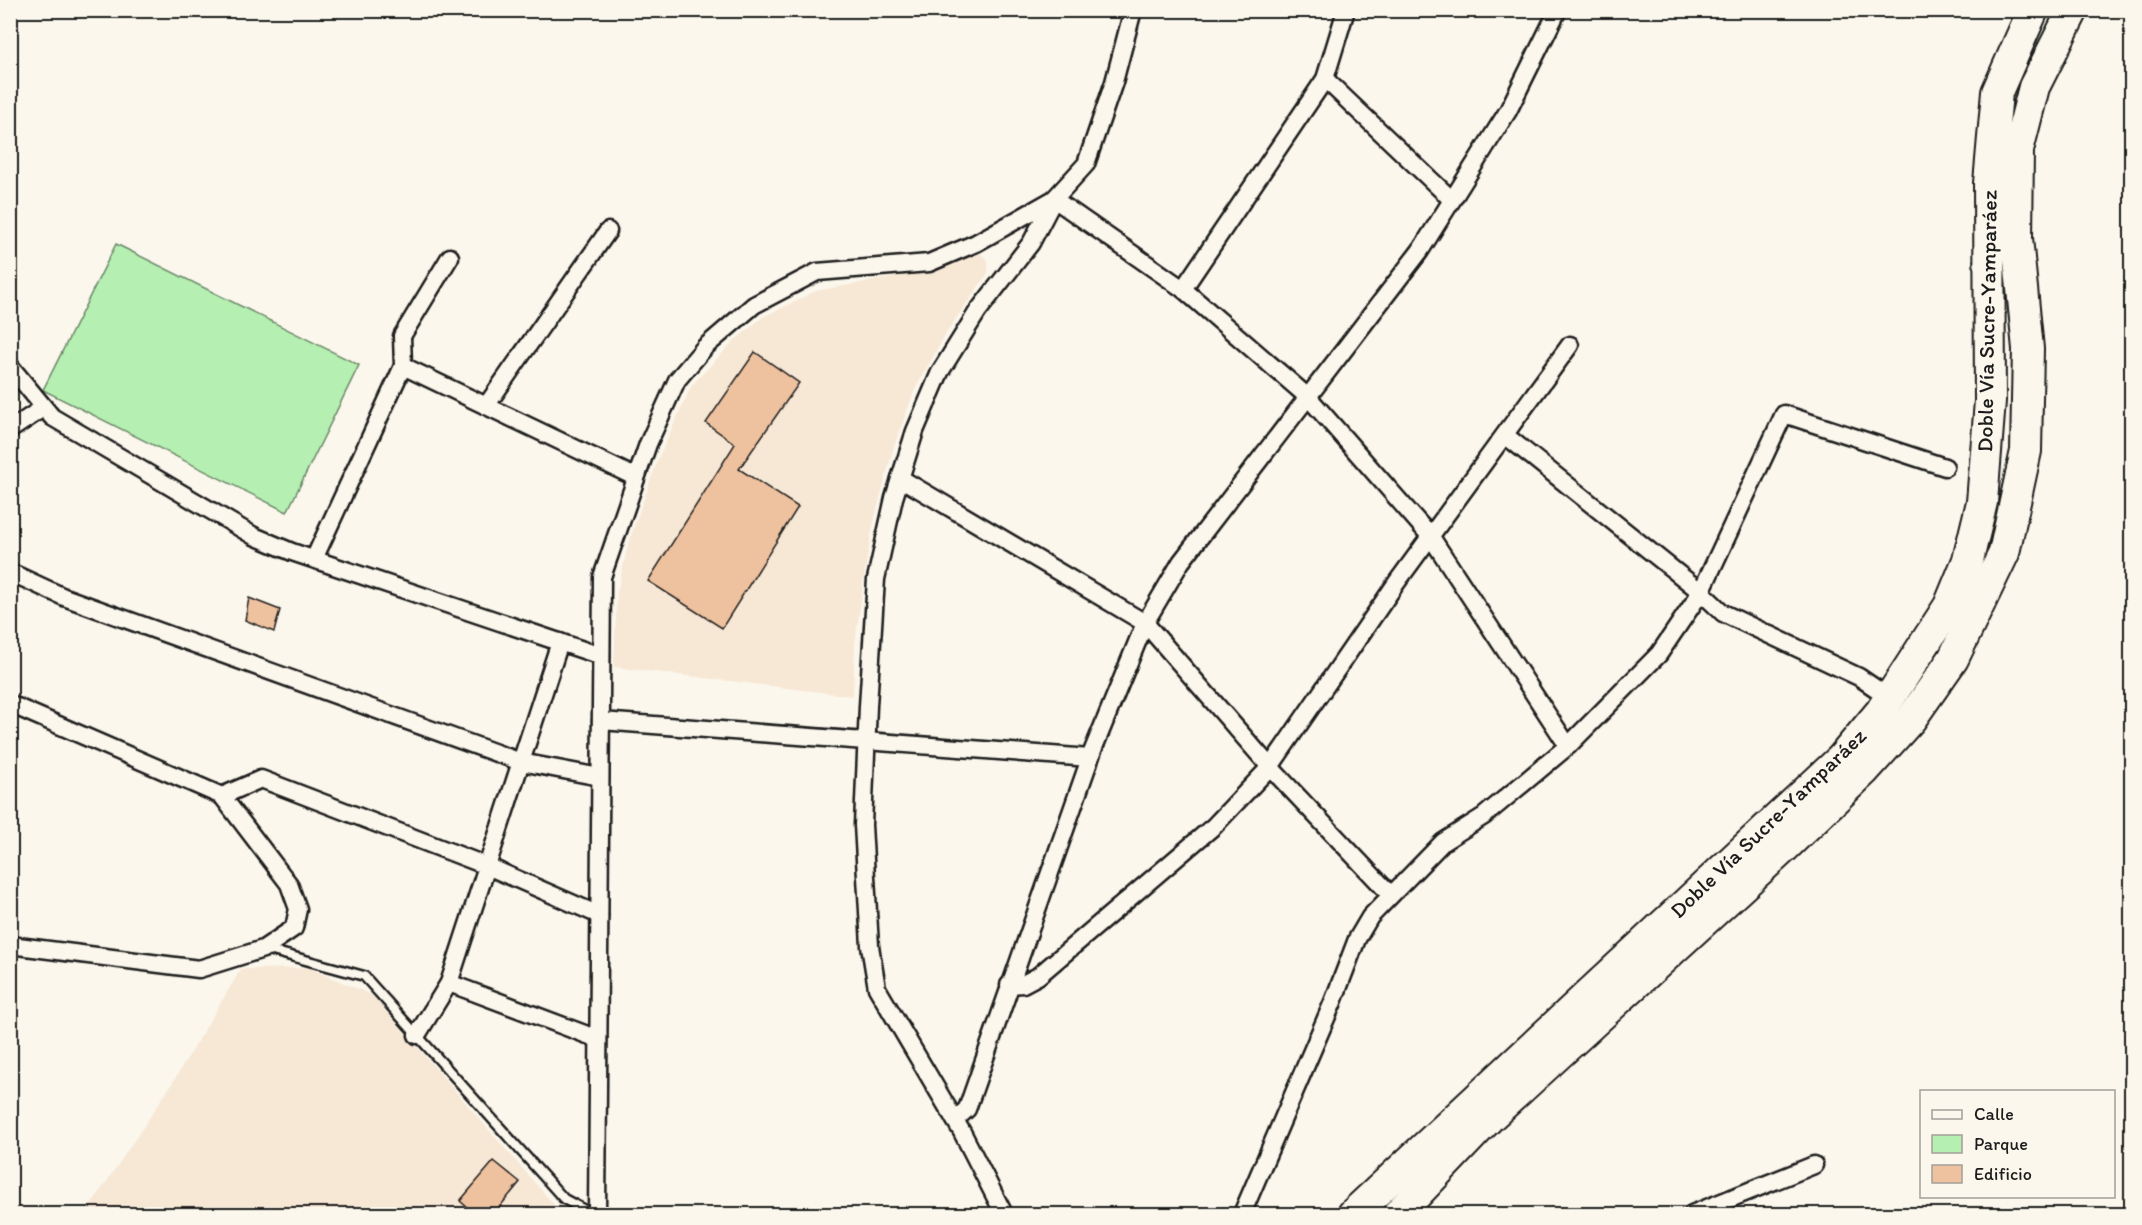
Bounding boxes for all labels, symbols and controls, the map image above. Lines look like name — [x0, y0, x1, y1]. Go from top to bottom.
street label: Doble Vía Sucre-Yamparáez — [1971, 190, 2003, 452]
street label: Doble Vía Sucre-Yamparáez — [1664, 722, 1872, 924]
legend — [1920, 1090, 2115, 1198]
text: Calle — [1974, 1103, 2014, 1125]
text: Parque — [1974, 1133, 2028, 1155]
text: Edificio — [1974, 1163, 2032, 1185]

